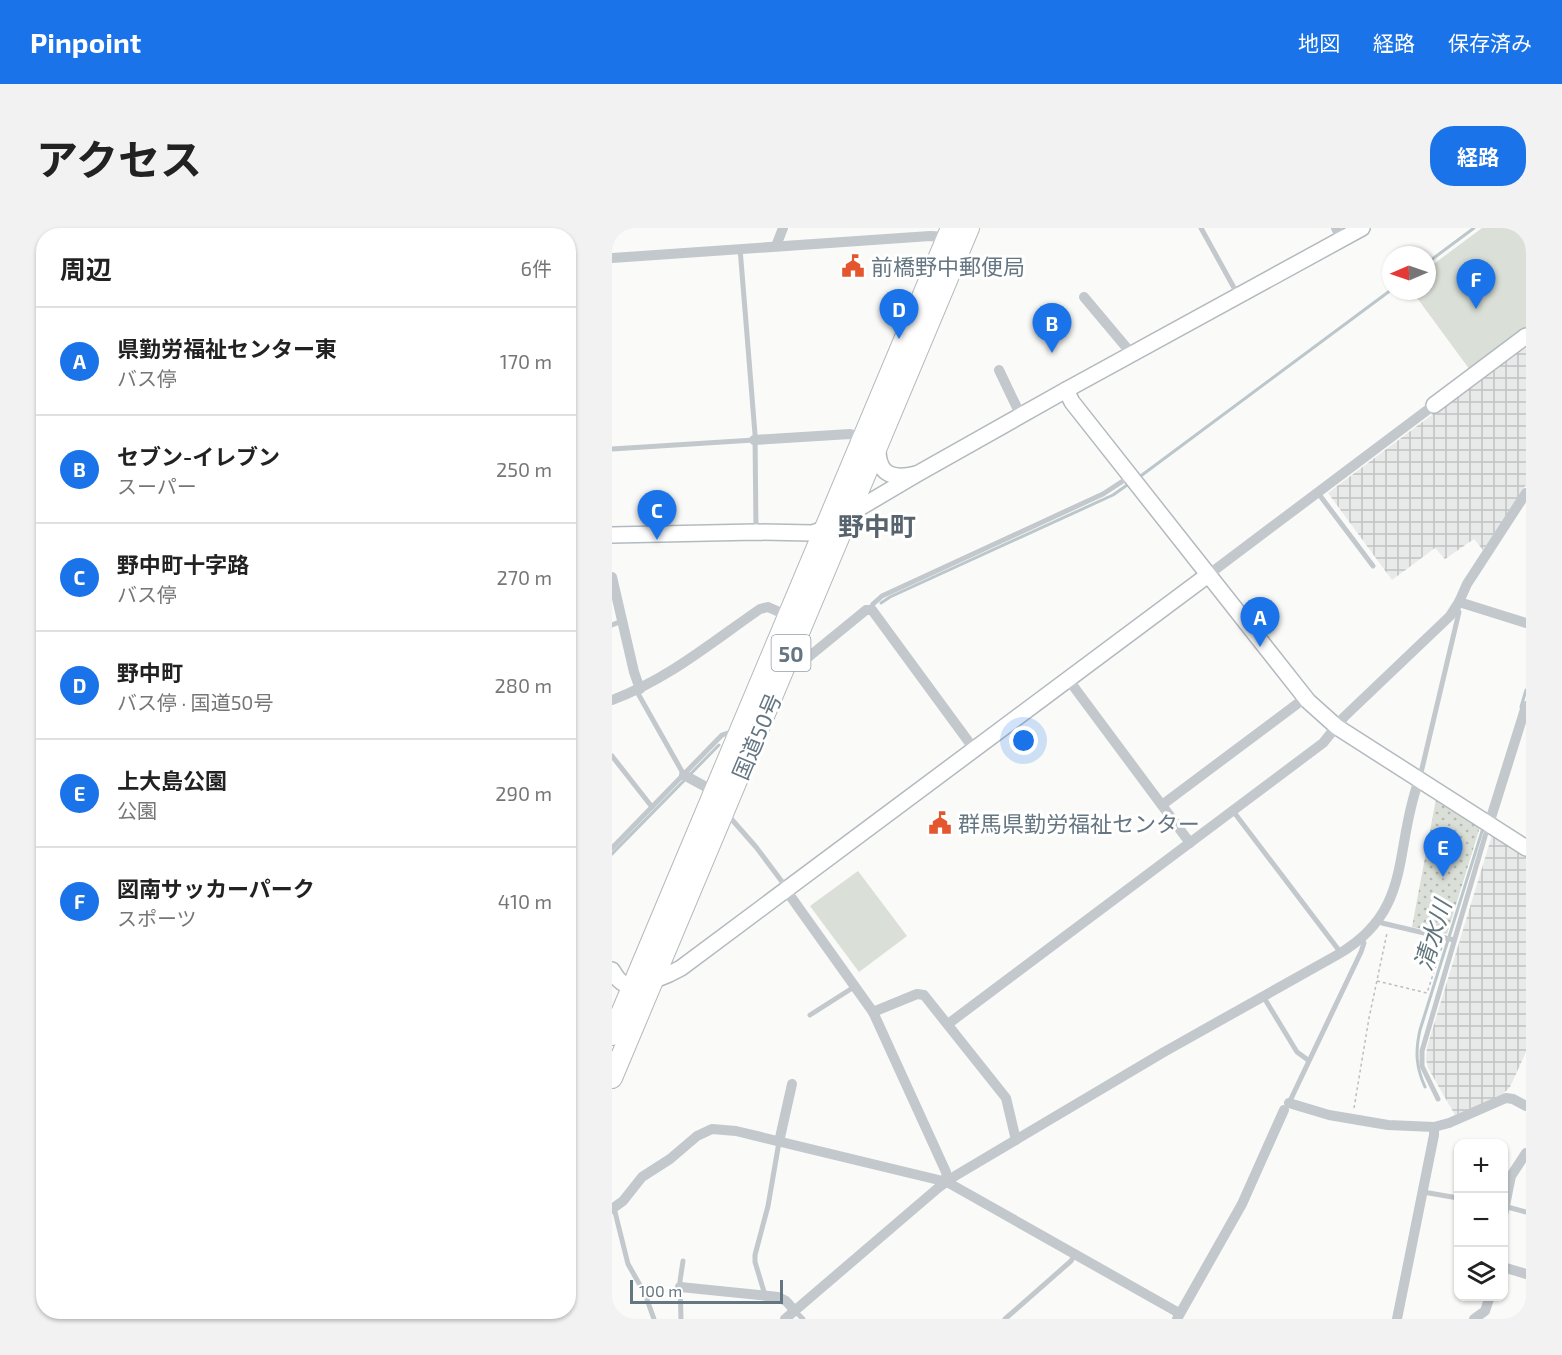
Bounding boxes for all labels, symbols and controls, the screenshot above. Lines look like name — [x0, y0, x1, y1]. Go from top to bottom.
text: Pinpoint — [30, 25, 141, 59]
text: 地図 — [1298, 30, 1340, 55]
text: 経路 — [1373, 30, 1415, 55]
text: 保存済み — [1448, 30, 1532, 55]
button: 経路 — [1430, 126, 1526, 186]
text: アクセス — [36, 133, 202, 183]
north arrow — [1382, 246, 1436, 300]
text: 周辺 — [60, 253, 112, 284]
public building icon: 前橋野中郵便局 — [840, 253, 866, 279]
place label: 前橋野中郵便局 — [871, 253, 1025, 279]
text: 6件 — [521, 256, 552, 280]
pin: F — [1456, 260, 1496, 309]
pin: D — [880, 290, 918, 339]
pin: B — [1032, 304, 1072, 353]
text: 県勤労福祉センター東 — [117, 335, 337, 361]
text: A — [73, 349, 86, 373]
text: 170 m — [500, 349, 552, 373]
text: バス停 — [117, 366, 177, 390]
text: セブン-イレブン — [117, 443, 280, 469]
text: B — [73, 457, 86, 481]
text: 250 m — [496, 457, 552, 481]
text: スーパー — [117, 474, 197, 498]
pin: C — [638, 490, 676, 540]
district label: 野中町 — [838, 510, 916, 541]
text: 野中町十字路 — [117, 551, 249, 577]
text: C — [74, 565, 85, 589]
text: 270 m — [496, 565, 552, 589]
text: バス停 — [117, 582, 177, 606]
pin: A — [1240, 598, 1280, 647]
road number: 50 — [772, 635, 810, 671]
text: 野中町 — [117, 659, 183, 685]
text: D — [73, 673, 86, 697]
text: 280 m — [495, 673, 552, 697]
street label: 国道50号 — [726, 689, 786, 783]
text: バス停 · 国道50号 — [117, 690, 273, 714]
your location — [1009, 726, 1038, 755]
text: 上大島公園 — [117, 767, 227, 793]
text: E — [74, 781, 85, 805]
text: 290 m — [495, 781, 552, 805]
text: 公園 — [117, 798, 157, 822]
public building icon: 群馬県勤労福祉センター — [927, 810, 953, 836]
place label: 群馬県勤労福祉センター — [958, 810, 1200, 836]
pin: E — [1424, 828, 1462, 877]
text: 図南サッカーパーク — [117, 875, 315, 901]
text: F — [74, 889, 85, 913]
text: 410 m — [498, 889, 552, 913]
water label: 清水川 — [1408, 893, 1457, 974]
text: スポーツ — [117, 906, 197, 930]
map controls — [1454, 1139, 1508, 1301]
button: + — [1454, 1139, 1508, 1193]
button: − — [1454, 1193, 1508, 1247]
button: layers — [1454, 1247, 1508, 1301]
scale bar — [630, 1277, 783, 1304]
text: 100 m — [639, 1281, 682, 1300]

